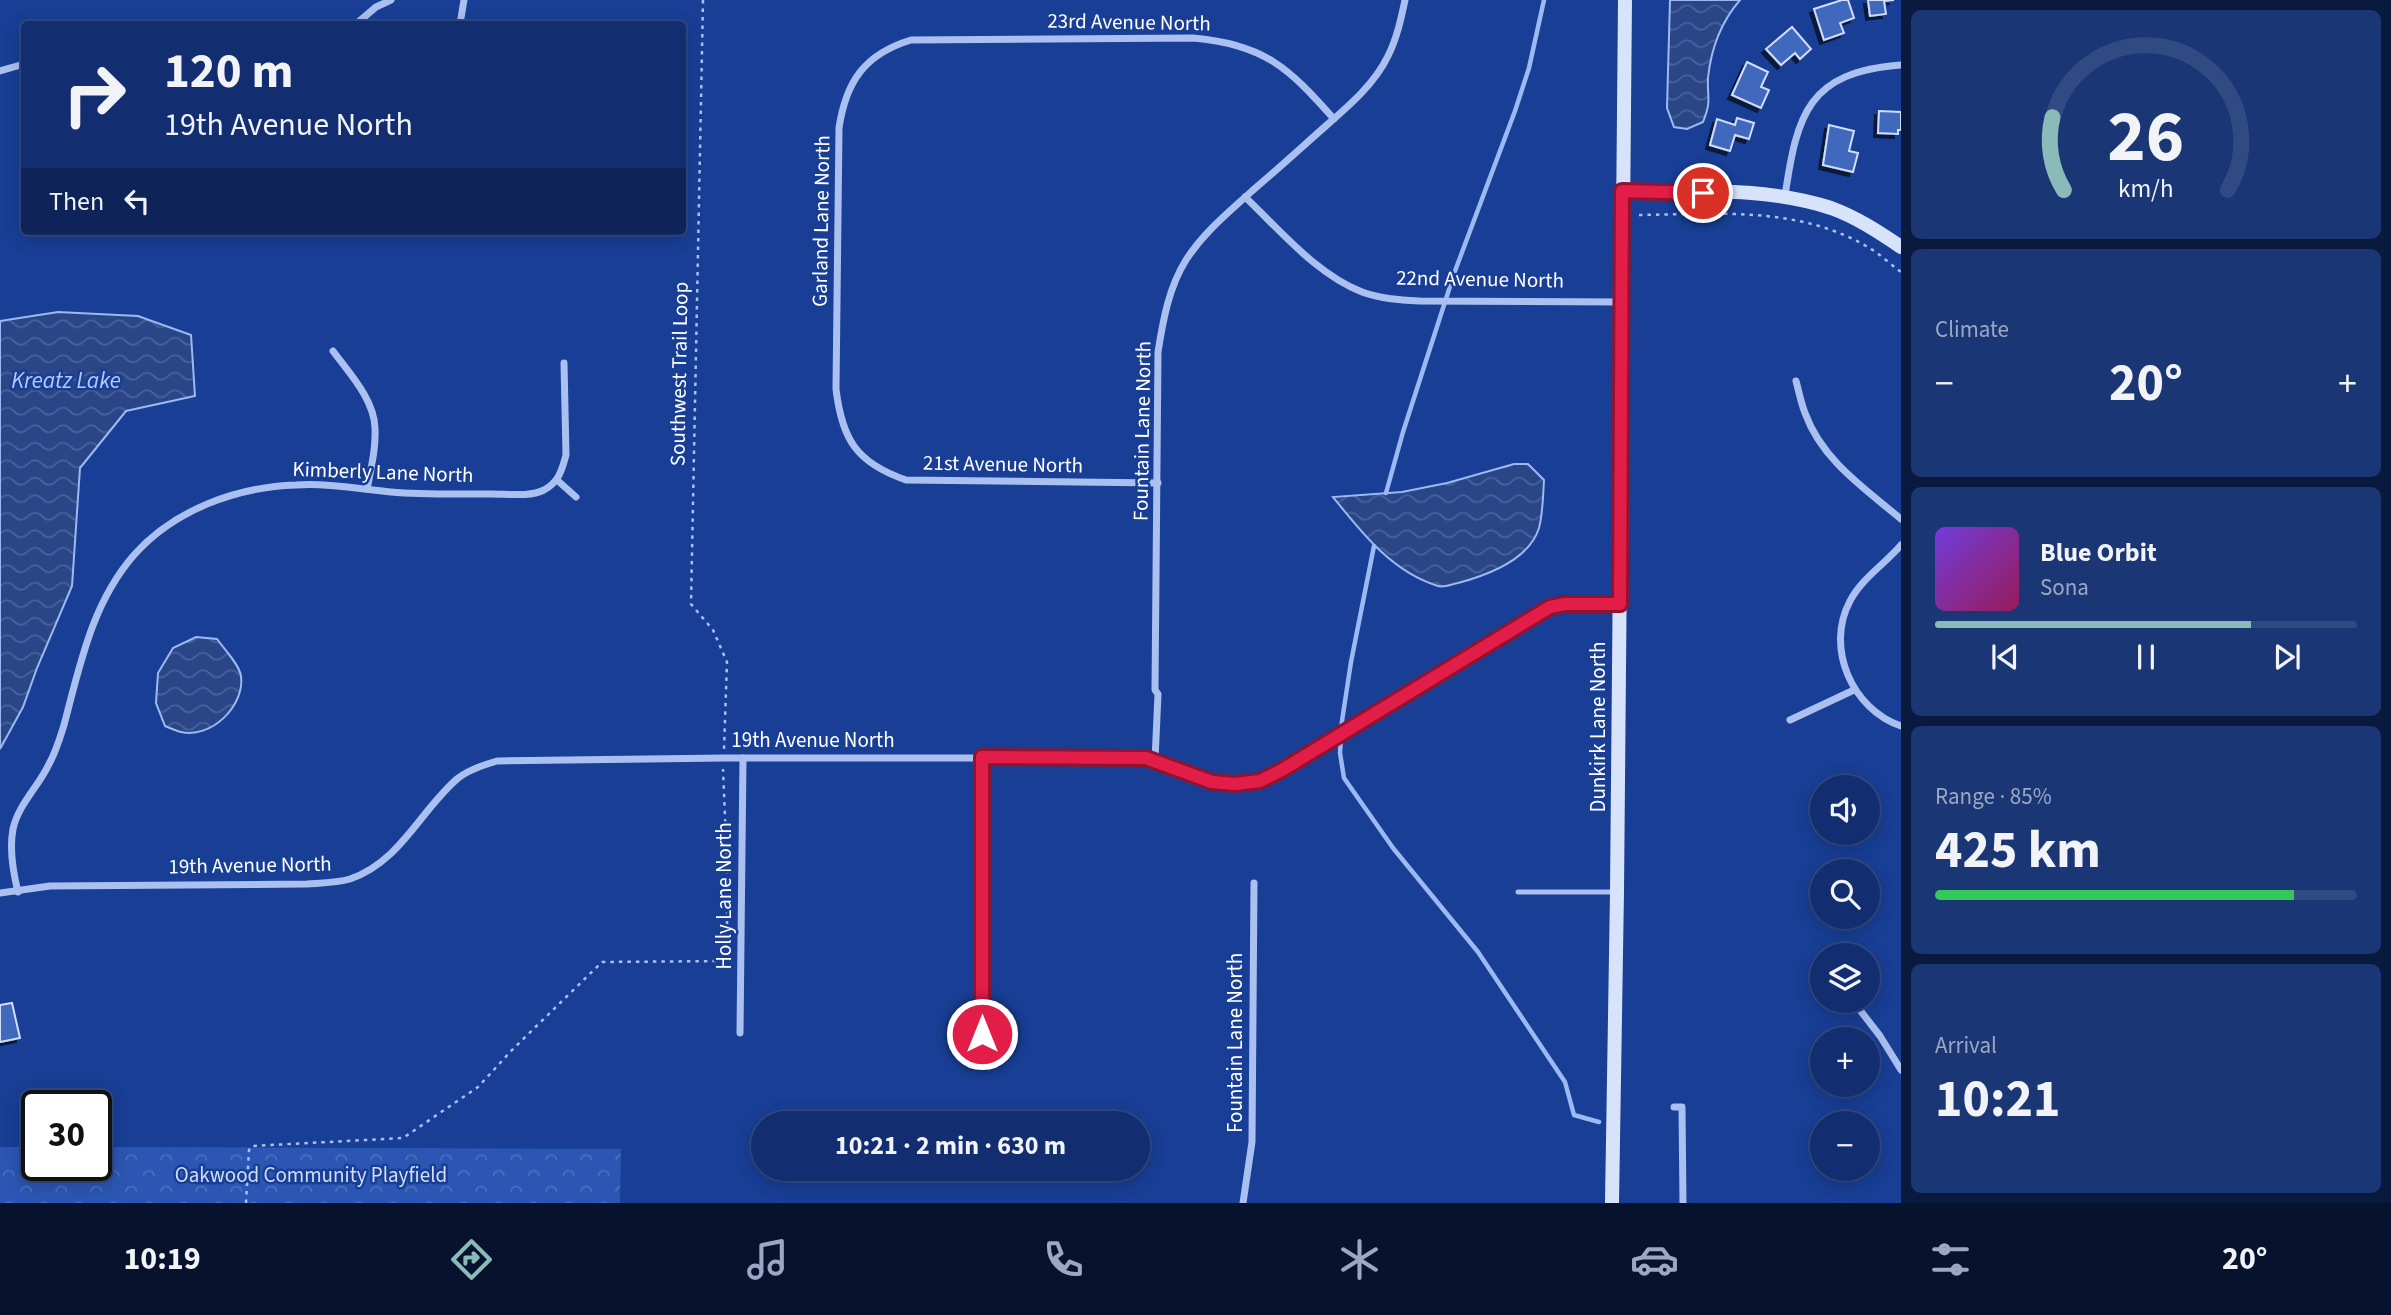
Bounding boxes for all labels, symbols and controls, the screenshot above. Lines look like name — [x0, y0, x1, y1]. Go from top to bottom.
street label: 23rd Avenue North — [1047, 6, 1211, 38]
text: 120 m — [164, 37, 293, 107]
icon: right — [49, 49, 140, 140]
text: 26 — [2108, 86, 2184, 190]
text: 19th Avenue North — [164, 102, 413, 148]
street label: Garland Lane North — [805, 135, 837, 307]
pin — [1673, 163, 1733, 223]
text: km/h — [2118, 171, 2174, 207]
icon: arrive — [1684, 174, 1722, 212]
icon: left — [118, 182, 156, 220]
text: Then — [49, 183, 104, 220]
street label: 22nd Avenue North — [1396, 263, 1564, 295]
street label: Southwest Trail Loop — [662, 282, 696, 466]
text: Climate — [1935, 313, 2009, 346]
street label: Fountain Lane North — [1125, 341, 1159, 521]
text: 20° — [2109, 347, 2183, 421]
text: − — [1935, 357, 1954, 411]
text: + — [2338, 357, 2357, 411]
water label: Kreatz Lake — [11, 364, 121, 397]
street label: 21st Avenue North — [923, 448, 1083, 480]
street label: Kimberly Lane North — [292, 454, 474, 490]
text: Blue Orbit — [2040, 534, 2157, 571]
text: Sona — [2040, 571, 2089, 604]
icon: previous — [1986, 638, 2024, 676]
icon: pause — [2127, 638, 2165, 676]
icon: next — [2268, 638, 2306, 676]
street label: Dunkirk Lane North — [1583, 642, 1613, 812]
street label: 19th Avenue North — [731, 725, 895, 755]
map controls — [1810, 775, 1880, 1181]
button: sound — [1810, 775, 1880, 845]
text: Range · 85% — [1935, 780, 2052, 813]
text: 425 km — [1935, 814, 2101, 888]
street label: Holly Lane North — [709, 822, 739, 970]
street label: 19th Avenue North — [168, 849, 332, 881]
button: search — [1810, 859, 1880, 929]
button: layers — [1810, 943, 1880, 1013]
street label: Fountain Lane North — [1220, 953, 1250, 1133]
position arrow — [945, 997, 1019, 1071]
button: + — [1810, 1027, 1880, 1097]
text: Arrival — [1935, 1029, 1997, 1062]
text: 10:21 — [1935, 1063, 2060, 1137]
speed limit sign: 30 — [21, 1090, 112, 1181]
button: − — [1810, 1111, 1880, 1181]
text: 10:21 · 2 min · 630 m — [835, 1127, 1066, 1164]
park label: Oakwood Community Playfield — [175, 1160, 447, 1190]
icon: directions — [447, 1235, 496, 1284]
icon: music — [743, 1235, 792, 1284]
icon: phone — [1039, 1235, 1088, 1284]
icon: climate — [1335, 1235, 1384, 1284]
icon: car — [1630, 1235, 1679, 1284]
icon: filters — [1926, 1235, 1975, 1284]
text: 10:19 — [123, 1236, 201, 1282]
text: 20° — [2222, 1236, 2268, 1282]

